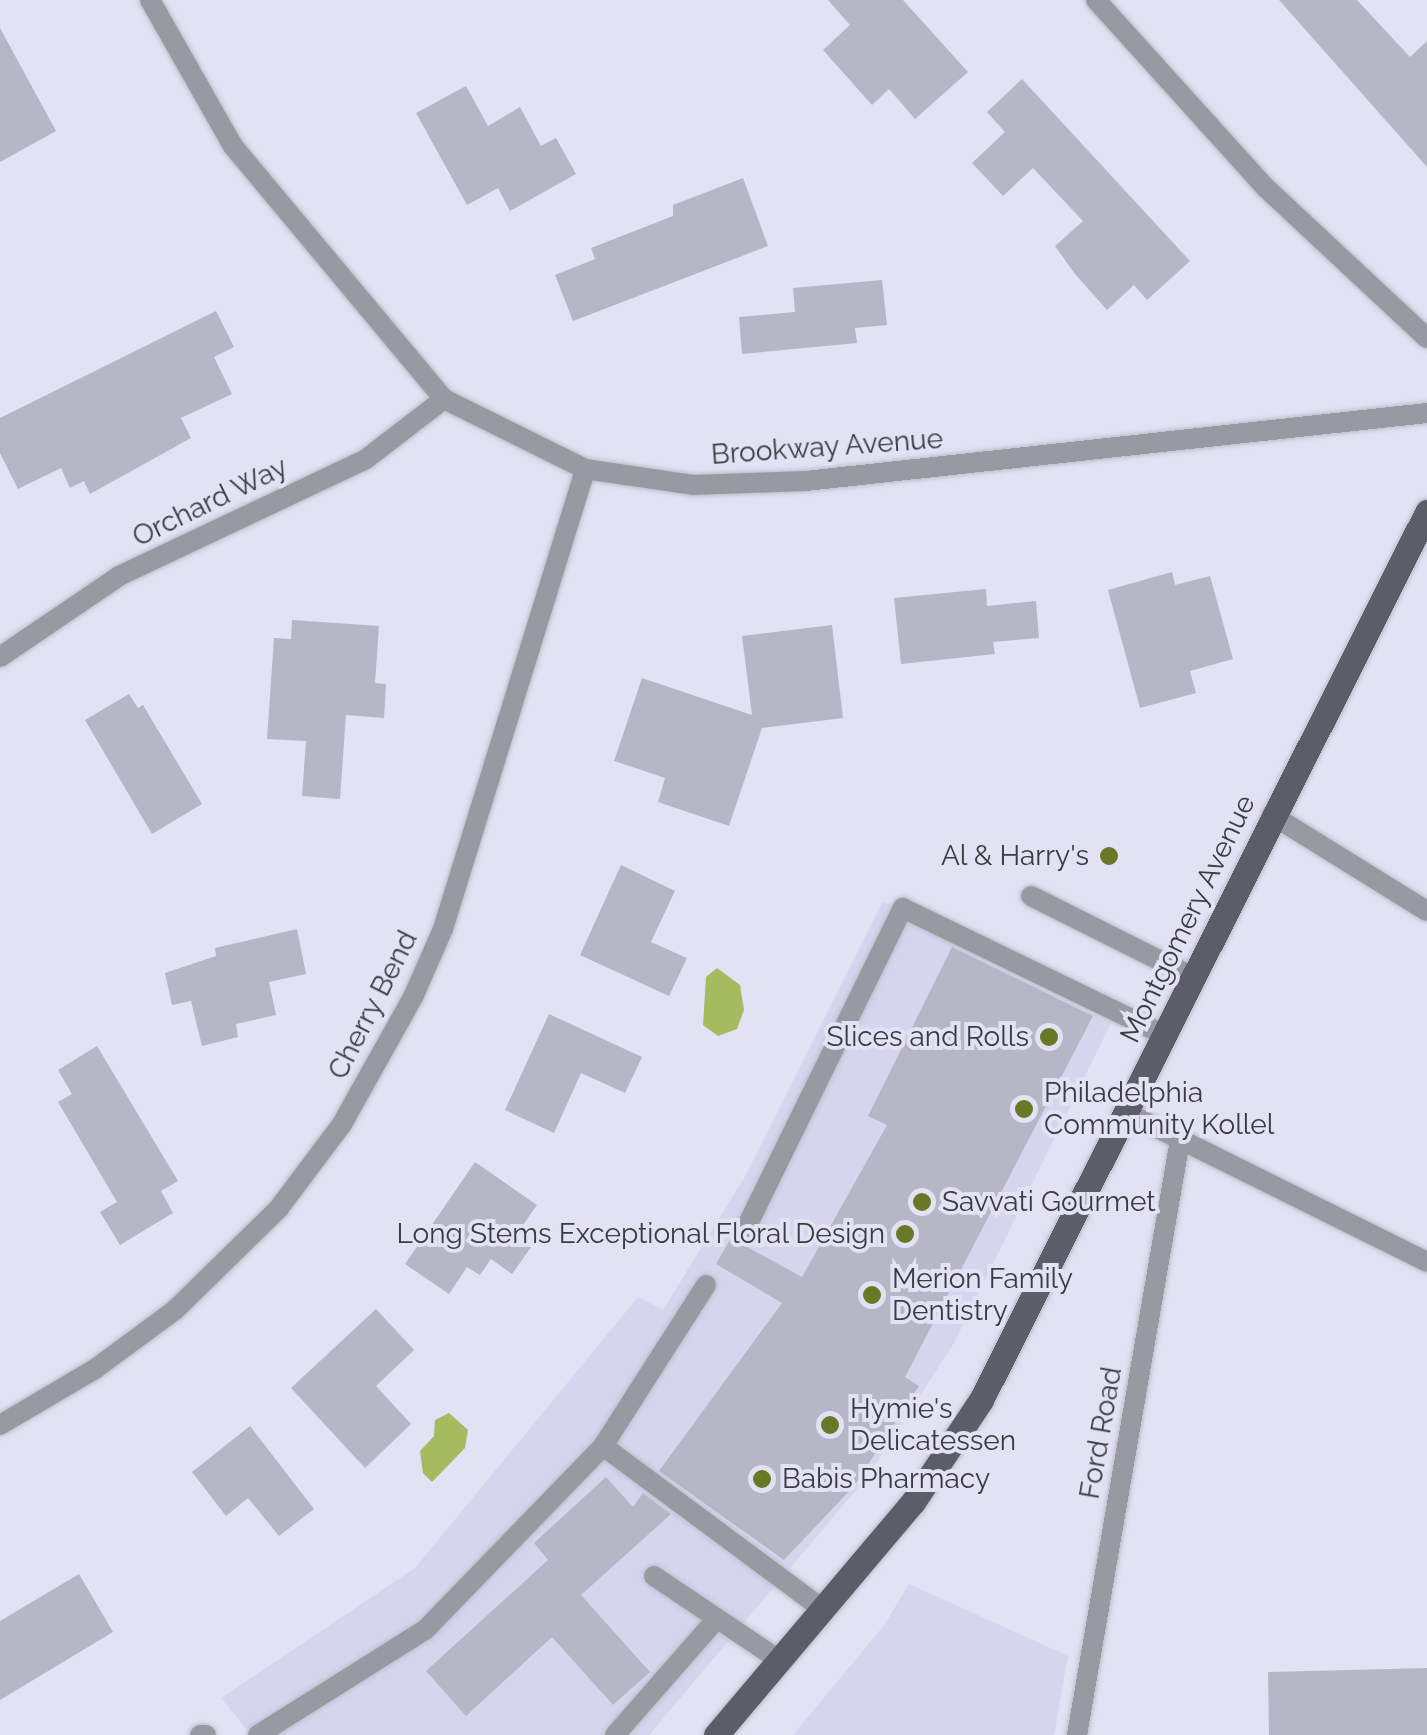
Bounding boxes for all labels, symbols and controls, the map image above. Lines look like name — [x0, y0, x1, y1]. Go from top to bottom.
street label: Brookway Avenue — [709, 422, 945, 472]
street label: Orchard Way — [127, 450, 293, 554]
street label: Montgomery Avenue — [1113, 789, 1263, 1049]
place label: Al & Harry's — [940, 839, 1089, 873]
marker: Al & Harry's — [1098, 845, 1120, 867]
street label: Cherry Bend — [321, 925, 425, 1085]
place label: Slices and Rolls — [827, 1020, 1029, 1054]
marker: Slices and Rolls — [1038, 1026, 1060, 1048]
place label: Philadelphia Community Kollel — [1044, 1076, 1275, 1142]
marker: Philadelphia Community Kollel — [1013, 1098, 1035, 1120]
place label: Savvati Gourmet — [942, 1185, 1156, 1219]
marker: Savvati Gourmet — [911, 1191, 933, 1213]
place label: Long Stems Exceptional Floral Design — [395, 1217, 885, 1251]
marker: Long Stems Exceptional Floral Design — [894, 1223, 916, 1245]
place label: Merion Family Dentistry — [892, 1262, 1073, 1328]
marker: Merion Family Dentistry — [861, 1284, 883, 1306]
street label: Ford Road — [1073, 1364, 1129, 1502]
place label: Hymie's Delicatessen — [850, 1392, 1016, 1458]
marker: Hymie's Delicatessen — [819, 1414, 841, 1436]
place label: Babis Pharmacy — [782, 1462, 990, 1496]
marker: Babis Pharmacy — [751, 1468, 773, 1490]

